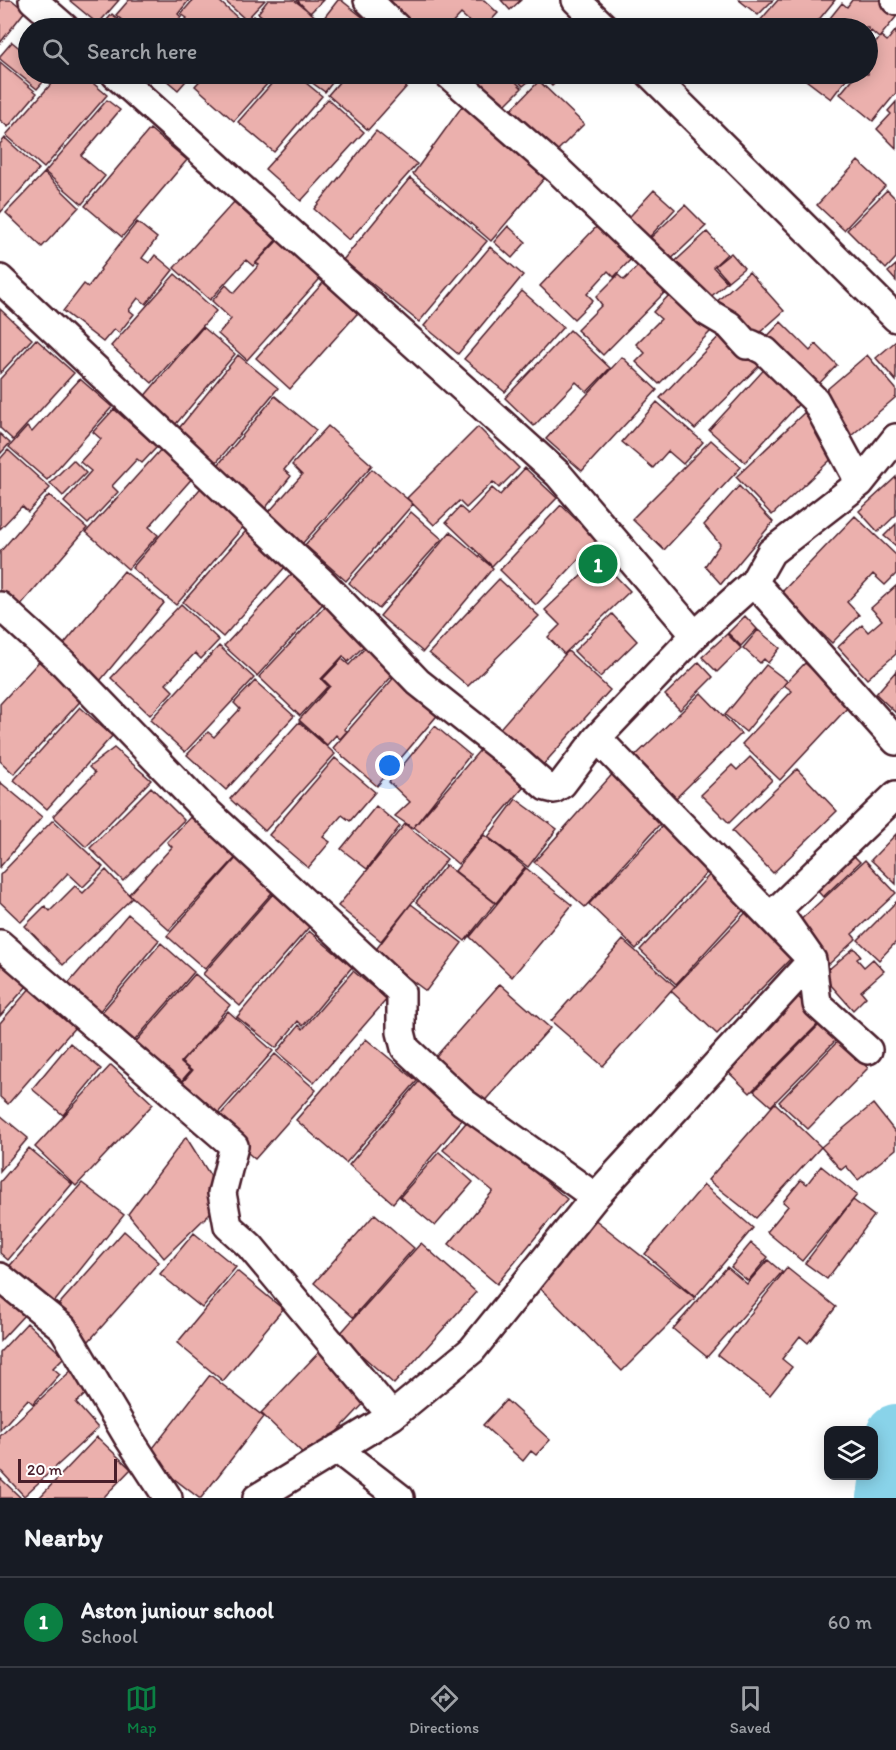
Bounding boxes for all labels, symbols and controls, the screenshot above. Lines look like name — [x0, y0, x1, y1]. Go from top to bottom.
search box — [18, 18, 878, 84]
icon: search — [39, 35, 72, 68]
text: Search here — [87, 38, 197, 65]
pin: 1 — [578, 542, 618, 586]
your location — [375, 751, 404, 780]
map controls — [824, 1426, 878, 1480]
button: layers — [824, 1426, 878, 1480]
scale bar — [18, 1456, 117, 1484]
text: 20 m — [27, 1460, 62, 1479]
text: Nearby — [24, 1521, 103, 1553]
text: Aston juniour school — [81, 1597, 274, 1624]
text: 1 — [39, 1610, 48, 1634]
text: 60 m — [828, 1610, 872, 1634]
text: School — [81, 1624, 138, 1648]
tab: Map — [125, 1682, 158, 1737]
tab: Directions — [409, 1682, 479, 1737]
tab: Saved — [730, 1682, 771, 1737]

